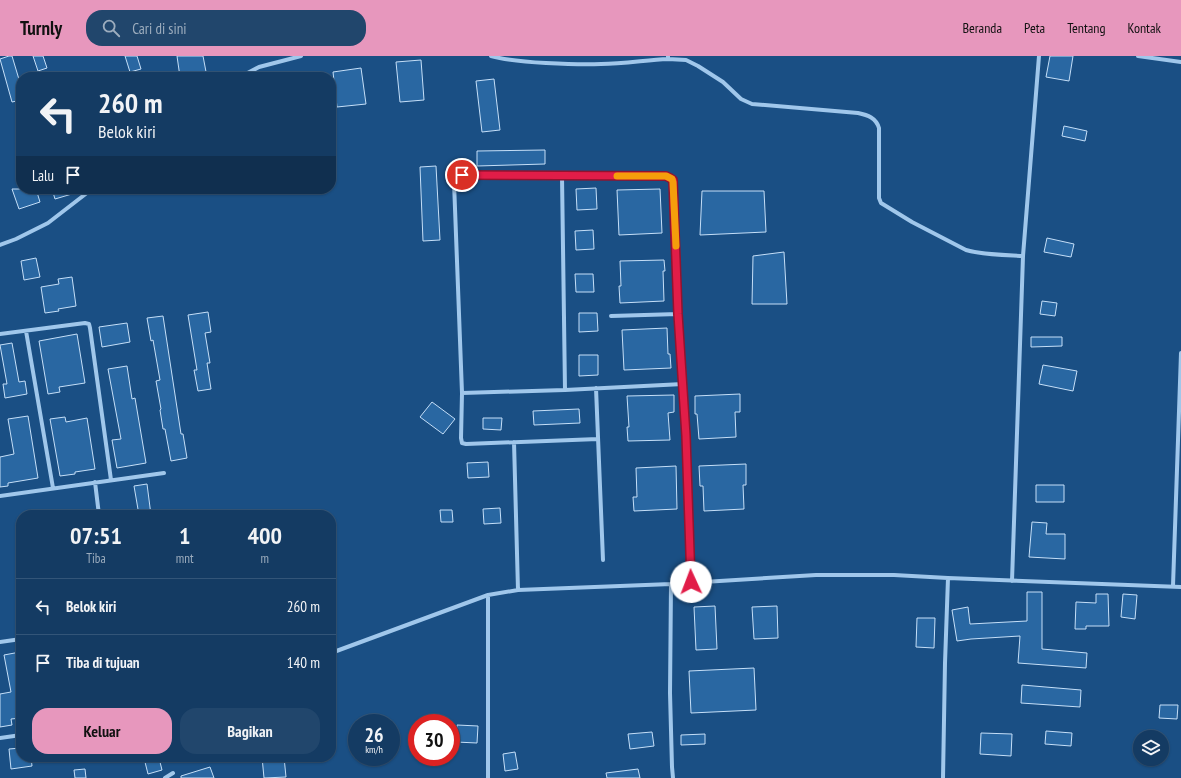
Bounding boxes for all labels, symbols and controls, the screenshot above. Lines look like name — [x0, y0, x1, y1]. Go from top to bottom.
search box — [86, 10, 366, 46]
text: Turnly — [20, 16, 62, 40]
icon: search — [100, 17, 122, 39]
text: Cari di sini — [132, 19, 187, 38]
text: Beranda — [962, 19, 1002, 37]
text: Peta — [1024, 19, 1045, 37]
text: Tentang — [1067, 19, 1106, 37]
text: Kontak — [1128, 19, 1161, 37]
text: 260 m — [98, 84, 162, 121]
icon: left — [32, 88, 84, 140]
text: Belok kiri — [98, 120, 156, 143]
pin — [445, 158, 479, 192]
icon: arrive — [62, 164, 84, 186]
icon: arrive — [451, 164, 473, 186]
text: Lalu — [32, 166, 54, 185]
text: 07:51 — [70, 520, 122, 551]
text: 1 — [179, 520, 190, 551]
text: 400 — [248, 520, 282, 551]
text: Tiba — [86, 550, 106, 567]
text: mnt — [176, 550, 194, 567]
text: m — [261, 550, 269, 567]
position arrow — [670, 561, 712, 603]
icon: left — [32, 596, 54, 618]
text: Belok kiri — [66, 597, 116, 616]
text: 260 m — [287, 597, 320, 616]
icon: arrive — [32, 652, 54, 674]
text: Tiba di tujuan — [66, 653, 140, 672]
text: 140 m — [287, 653, 320, 672]
button: Keluar — [32, 708, 172, 754]
button: Bagikan — [180, 708, 320, 754]
speed limit sign: 30 — [408, 714, 460, 766]
text: 26 — [364, 722, 384, 748]
map controls — [1133, 730, 1169, 766]
button: layers — [1133, 730, 1169, 766]
text: km/h — [365, 743, 383, 756]

